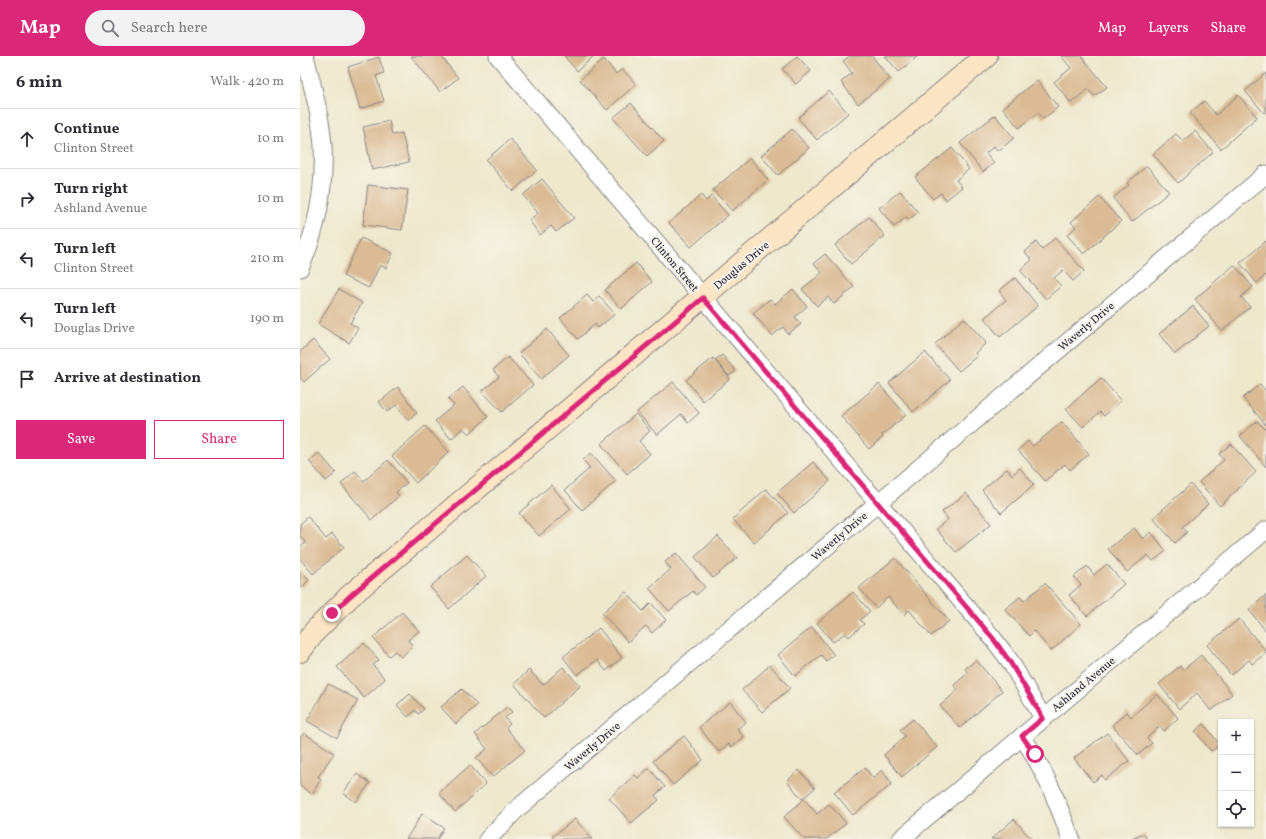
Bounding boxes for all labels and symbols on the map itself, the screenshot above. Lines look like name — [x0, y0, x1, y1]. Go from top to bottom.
street label: Clinton Street — [646, 234, 701, 296]
street label: Douglas Drive — [711, 238, 773, 294]
street label: Waverly Drive — [1056, 299, 1118, 355]
street label: Waverly Drive — [809, 509, 871, 565]
route end — [323, 604, 341, 622]
street label: Ashland Avenue — [1049, 654, 1119, 716]
street label: Waverly Drive — [562, 719, 624, 775]
route start — [1026, 745, 1044, 763]

